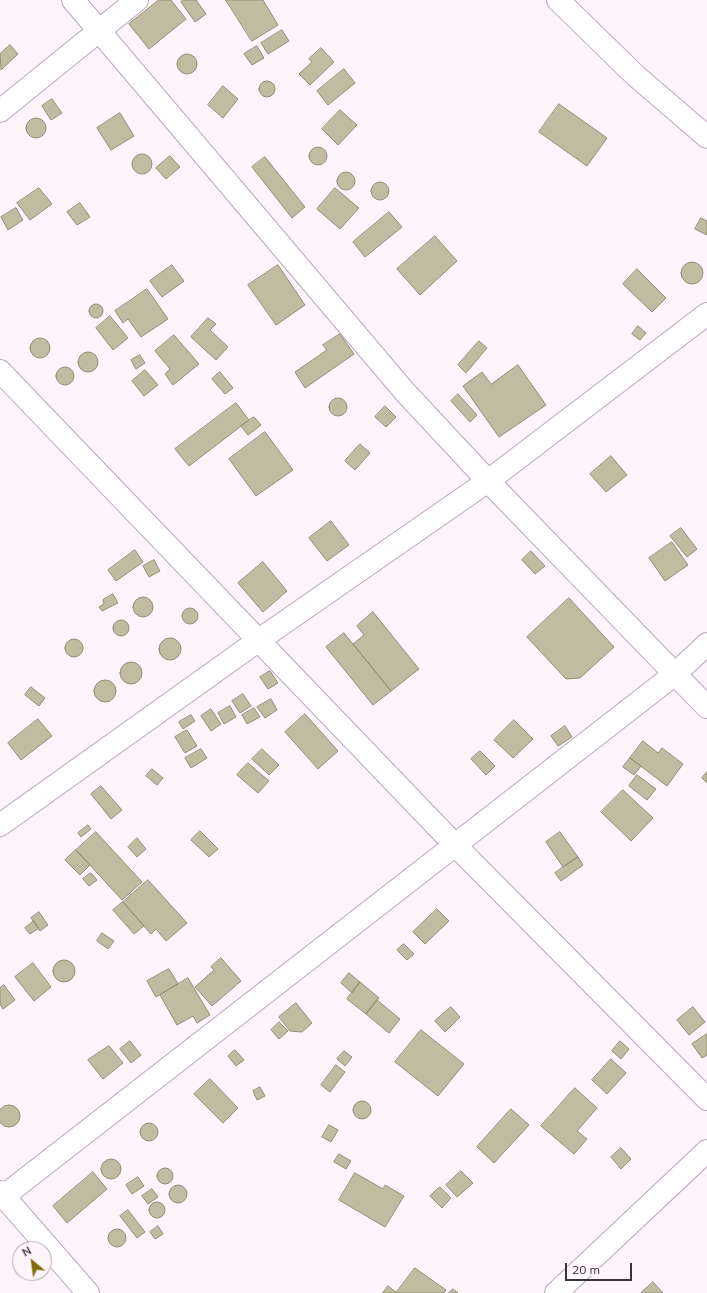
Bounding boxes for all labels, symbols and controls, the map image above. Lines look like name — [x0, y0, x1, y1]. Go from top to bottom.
north arrow — [12, 1241, 52, 1281]
text: N — [20, 1243, 34, 1260]
scale bar — [567, 1255, 634, 1281]
text: 20 m — [572, 1262, 600, 1277]

